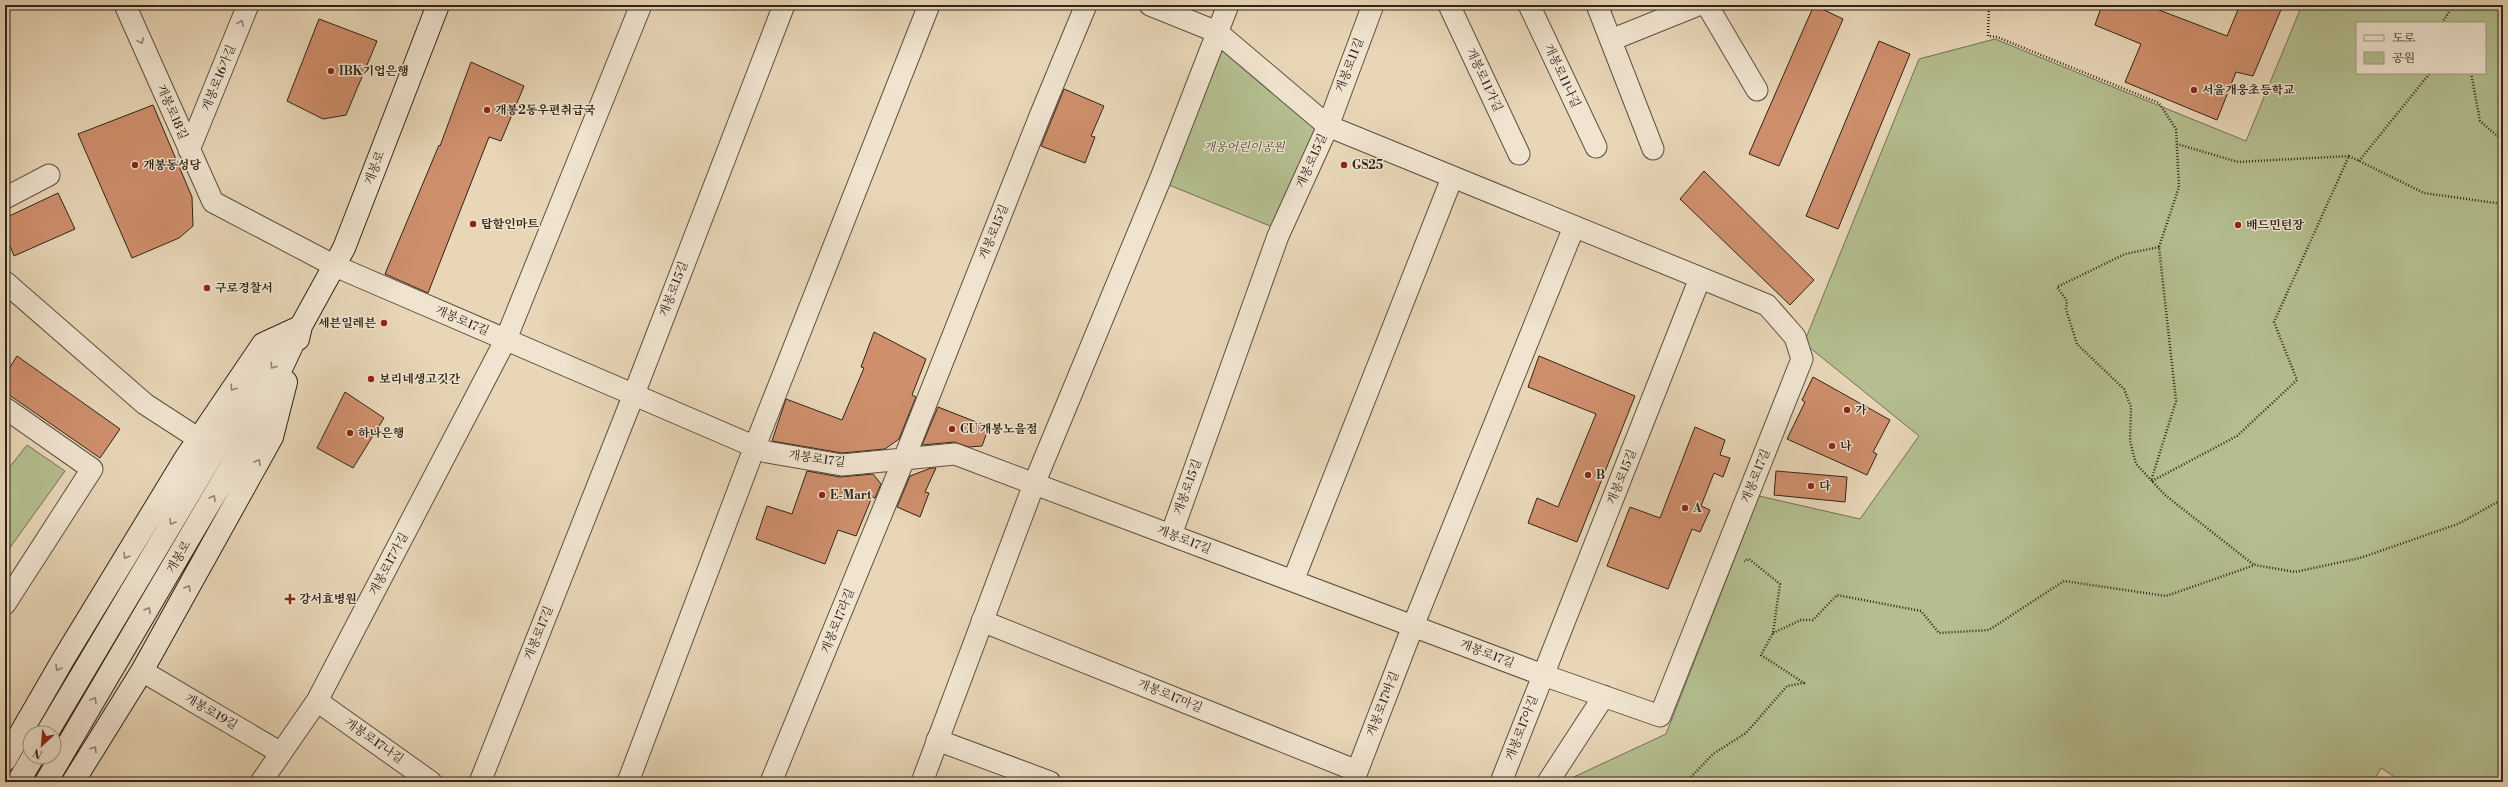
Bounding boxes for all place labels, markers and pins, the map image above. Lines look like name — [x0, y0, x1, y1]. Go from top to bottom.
place label: IBK기업은행 — [339, 64, 409, 79]
marker: IBK기업은행 — [326, 66, 336, 76]
place label: 서울개웅초등학교 — [2202, 83, 2295, 98]
marker: 서울개웅초등학교 — [2189, 85, 2199, 95]
place label: 개봉2동우편취급국 — [495, 103, 596, 118]
marker: 개봉2동우편취급국 — [482, 105, 492, 115]
place label: 개봉동성당 — [143, 158, 201, 173]
place label: GS25 — [1352, 158, 1384, 173]
marker: 개봉동성당 — [130, 160, 140, 170]
marker: GS25 — [1339, 160, 1349, 170]
place label: 탑할인마트 — [481, 217, 539, 232]
place label: 배드민턴장 — [2246, 218, 2304, 233]
marker: 탑할인마트 — [468, 219, 478, 229]
marker: 배드민턴장 — [2233, 220, 2243, 230]
place label: 구로경찰서 — [215, 281, 273, 296]
marker: 구로경찰서 — [202, 283, 212, 293]
place label: 세븐일레븐 — [318, 316, 376, 331]
marker: 세븐일레븐 — [379, 318, 389, 328]
place label: 보리네생고깃간 — [379, 372, 461, 387]
marker: 보리네생고깃간 — [366, 374, 376, 384]
place label: 가 — [1855, 403, 1867, 418]
marker: 가 — [1842, 405, 1852, 415]
place label: CU 개봉노을점 — [960, 422, 1038, 437]
marker: CU 개봉노을점 — [947, 424, 957, 434]
place label: 하나은행 — [358, 426, 404, 441]
marker: 하나은행 — [345, 428, 355, 438]
place label: 나 — [1840, 439, 1852, 454]
marker: 나 — [1827, 441, 1837, 451]
place label: B — [1596, 468, 1605, 483]
marker: B — [1583, 470, 1593, 480]
place label: 다 — [1819, 479, 1831, 494]
marker: 다 — [1806, 481, 1816, 491]
place label: E-Mart — [830, 488, 872, 503]
marker: E-Mart — [817, 490, 827, 500]
place label: A — [1692, 501, 1702, 516]
marker: A — [1680, 503, 1690, 513]
place label: 강서효병원 — [299, 592, 357, 607]
marker: 강서효병원 — [284, 593, 296, 605]

